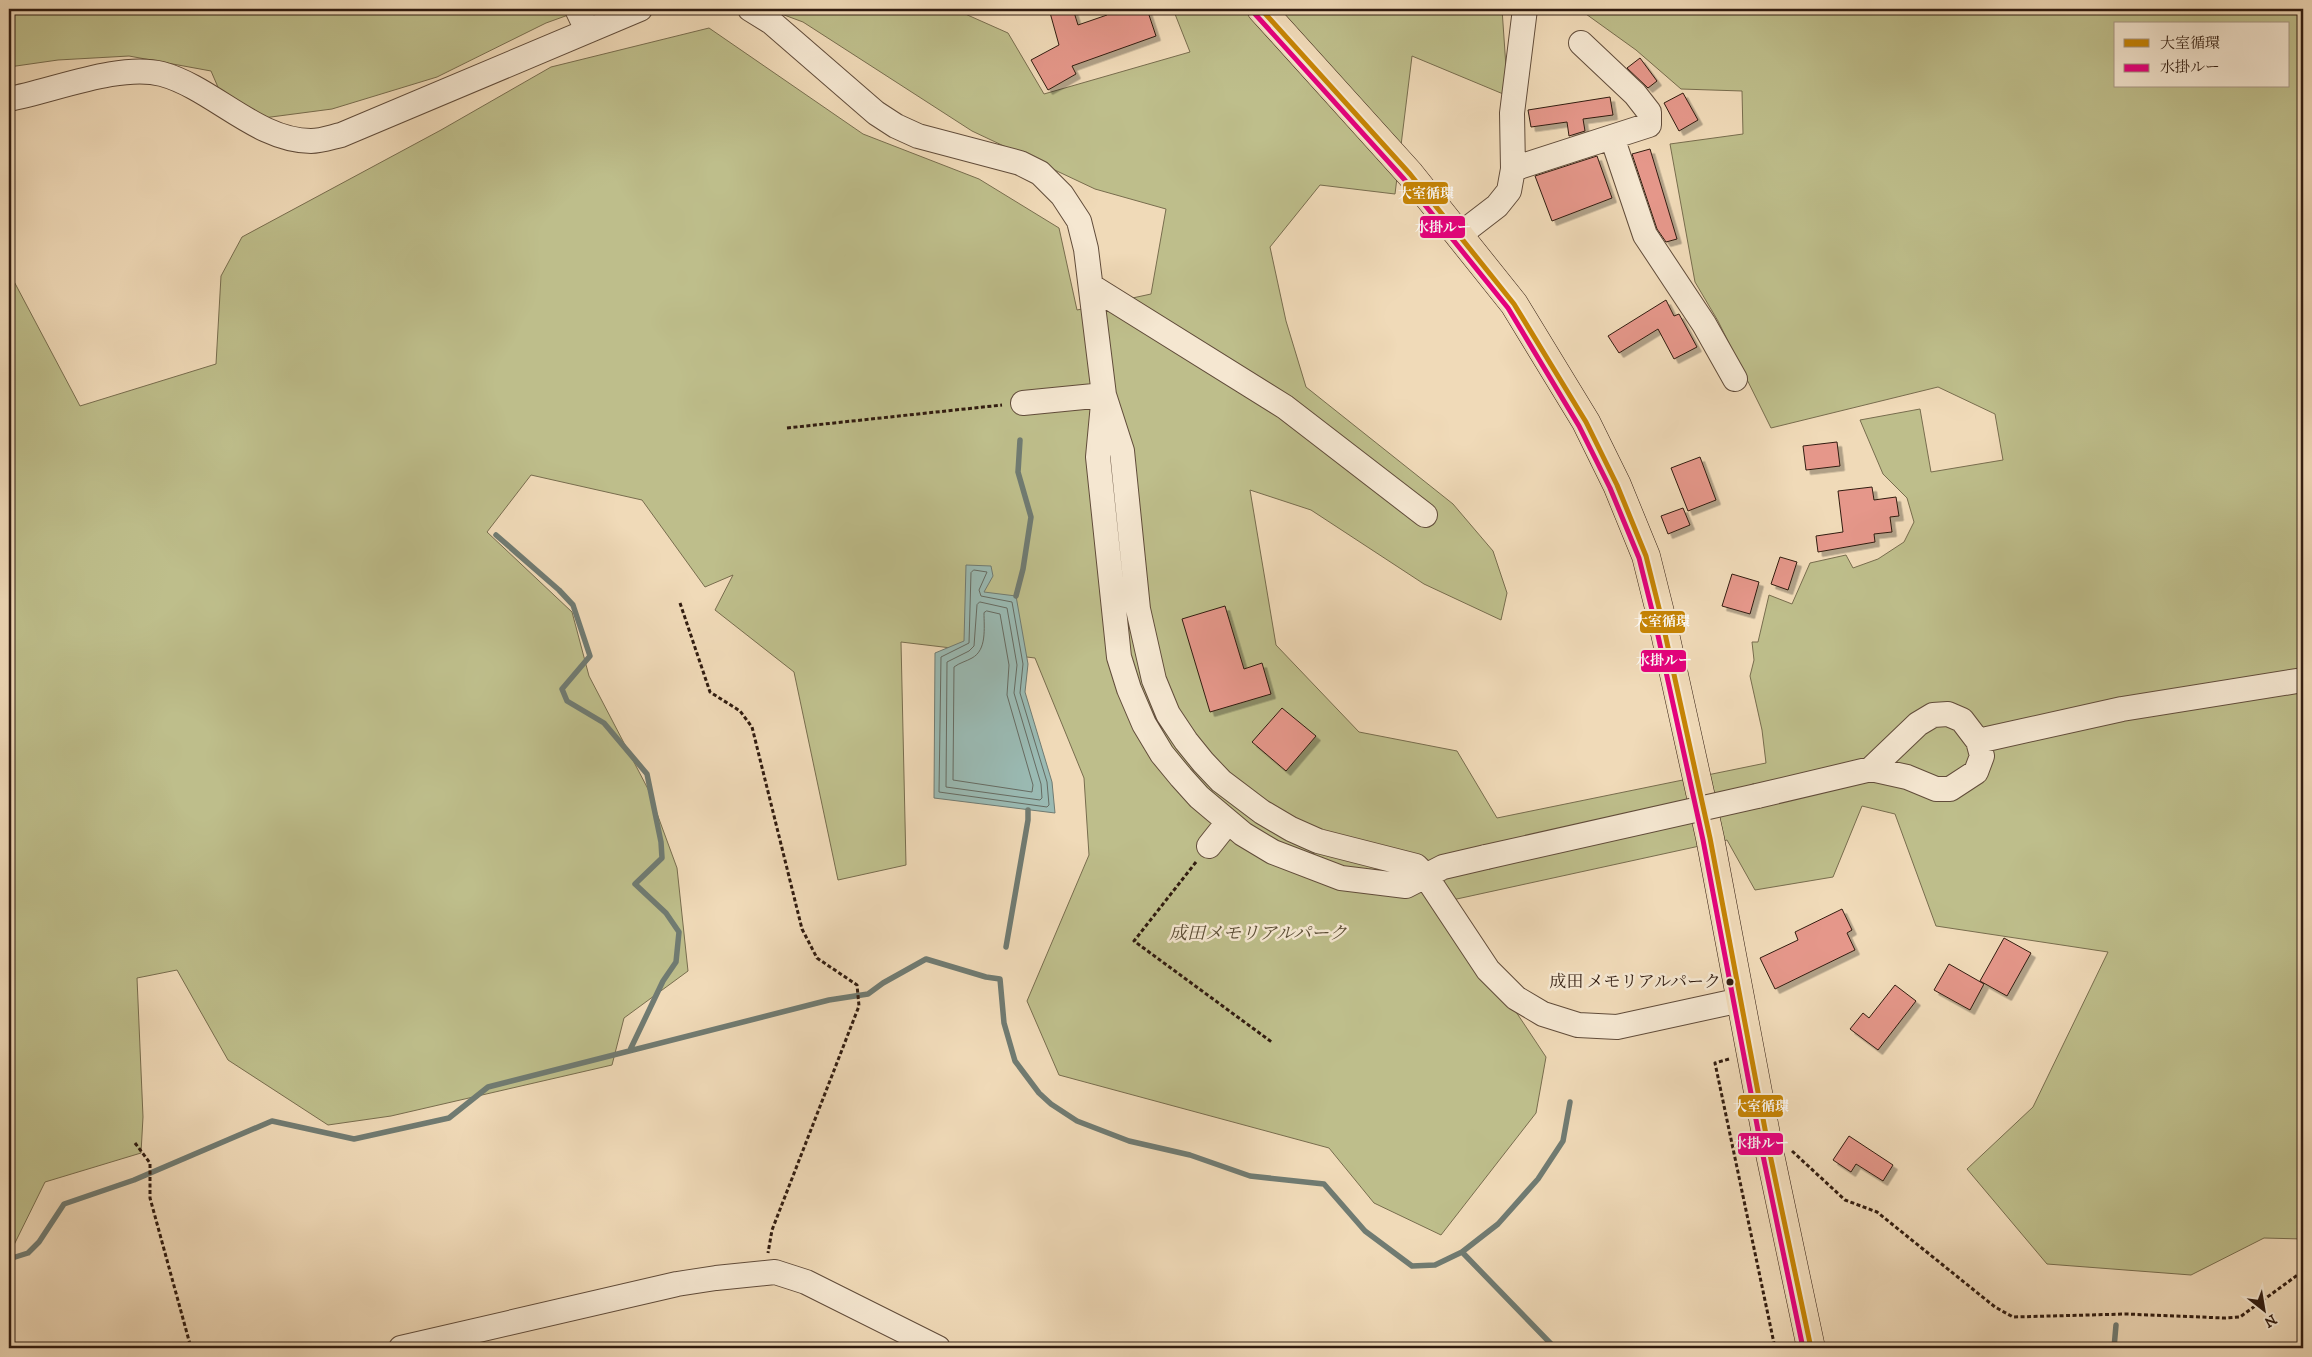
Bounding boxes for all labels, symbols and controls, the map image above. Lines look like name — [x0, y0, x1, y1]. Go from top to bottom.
legend — [2114, 22, 2290, 88]
text: 大室循環 — [2160, 34, 2220, 53]
text: 水掛ルー — [2160, 58, 2220, 77]
line badge: 大室循環 — [1402, 181, 1449, 205]
text: 大室循環 — [1398, 185, 1454, 203]
line badge: 水掛ルー — [1419, 215, 1466, 239]
text: 水掛ルー — [1415, 219, 1471, 237]
line badge: 大室循環 — [1639, 610, 1686, 634]
text: 大室循環 — [1634, 613, 1690, 631]
line badge: 水掛ルー — [1640, 649, 1687, 673]
text: 水掛ルー — [1636, 652, 1692, 670]
park label: 成田メモリアルパーク — [1169, 923, 1347, 945]
place label: 成田 メモリアルパーク — [1549, 971, 1721, 993]
marker: 成田 メモリアルパーク — [1725, 977, 1735, 987]
line badge: 大室循環 — [1737, 1094, 1784, 1118]
text: 大室循環 — [1733, 1098, 1789, 1116]
line badge: 水掛ルー — [1737, 1132, 1784, 1156]
text: 水掛ルー — [1733, 1135, 1789, 1153]
north arrow — [2240, 1284, 2290, 1334]
text: N — [2260, 1310, 2280, 1331]

